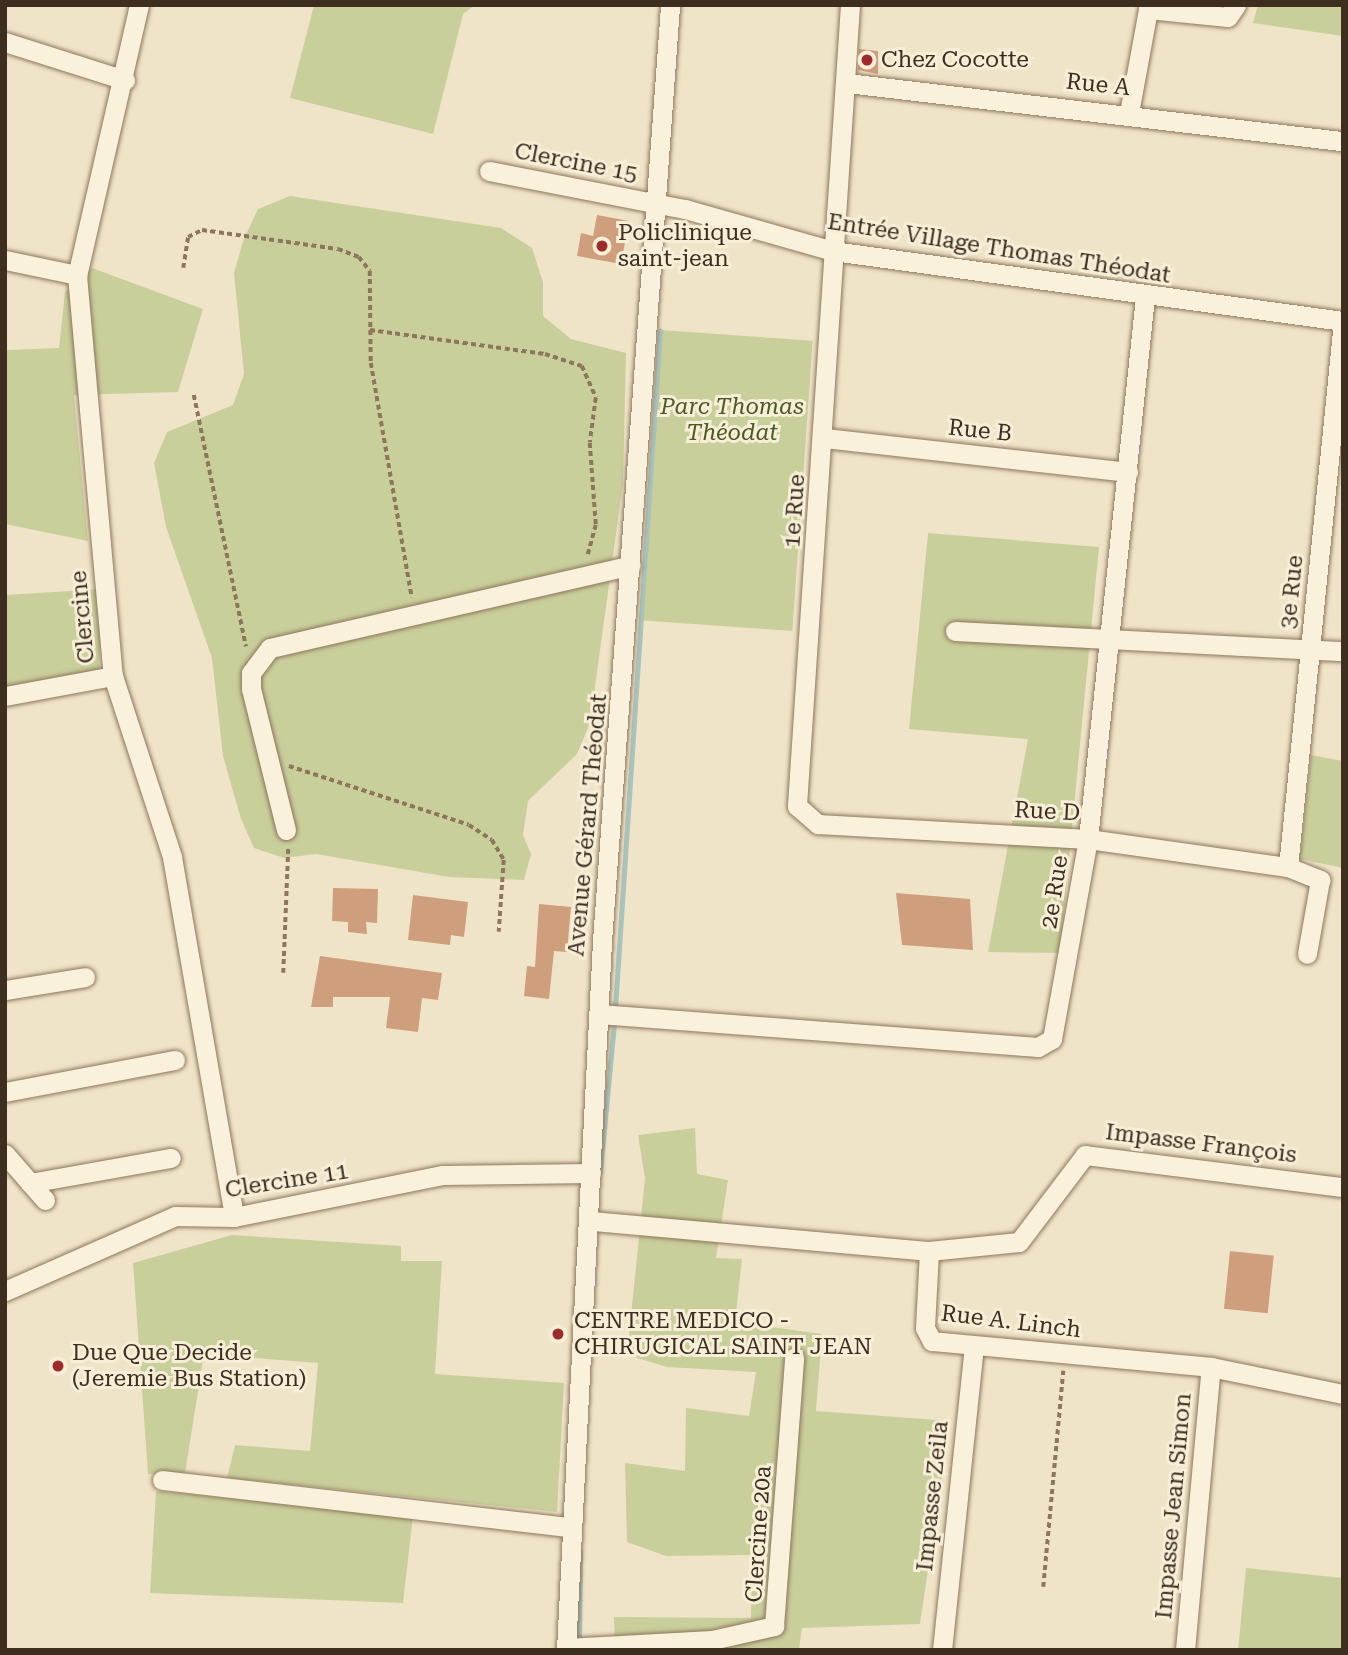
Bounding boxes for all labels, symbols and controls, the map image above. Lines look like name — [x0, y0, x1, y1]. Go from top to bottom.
place label: Chez Cocotte — [881, 46, 1029, 74]
marker: Chez Cocotte — [859, 52, 875, 68]
street label: Rue A — [1065, 68, 1131, 102]
street label: Clercine 15 — [512, 138, 640, 188]
street label: Entrée Village Thomas Théodat — [826, 208, 1172, 290]
place label: Policlinique saint-jean — [618, 219, 752, 273]
marker: Policlinique saint-jean — [592, 236, 612, 256]
park label: Parc Thomas Théodat — [660, 393, 804, 447]
street label: Rue B — [947, 414, 1013, 448]
street label: 1e Rue — [779, 473, 811, 549]
street label: 3e Rue — [1274, 554, 1310, 630]
street label: Clercine — [65, 569, 101, 665]
street label: Avenue Gérard Théodat — [563, 693, 613, 957]
street label: Rue D — [1013, 796, 1081, 828]
street label: 2e Rue — [1036, 853, 1074, 931]
street label: Impasse François — [1104, 1119, 1298, 1169]
street label: Clercine 11 — [223, 1158, 351, 1204]
street label: Rue A. Linch — [939, 1300, 1083, 1344]
place label: CENTRE MEDICO - CHIRUGICAL SAINT JEAN — [574, 1307, 872, 1361]
marker: CENTRE MEDICO - CHIRUGICAL SAINT JEAN — [548, 1324, 568, 1344]
place label: Due Que Decide (Jeremie Bus Station) — [72, 1339, 306, 1393]
marker: Due Que Decide (Jeremie Bus Station) — [50, 1358, 66, 1374]
street label: Impasse Jean Simon — [1150, 1392, 1198, 1620]
street label: Impasse Zeila — [911, 1419, 955, 1573]
street label: Clercine 20a — [740, 1465, 778, 1603]

